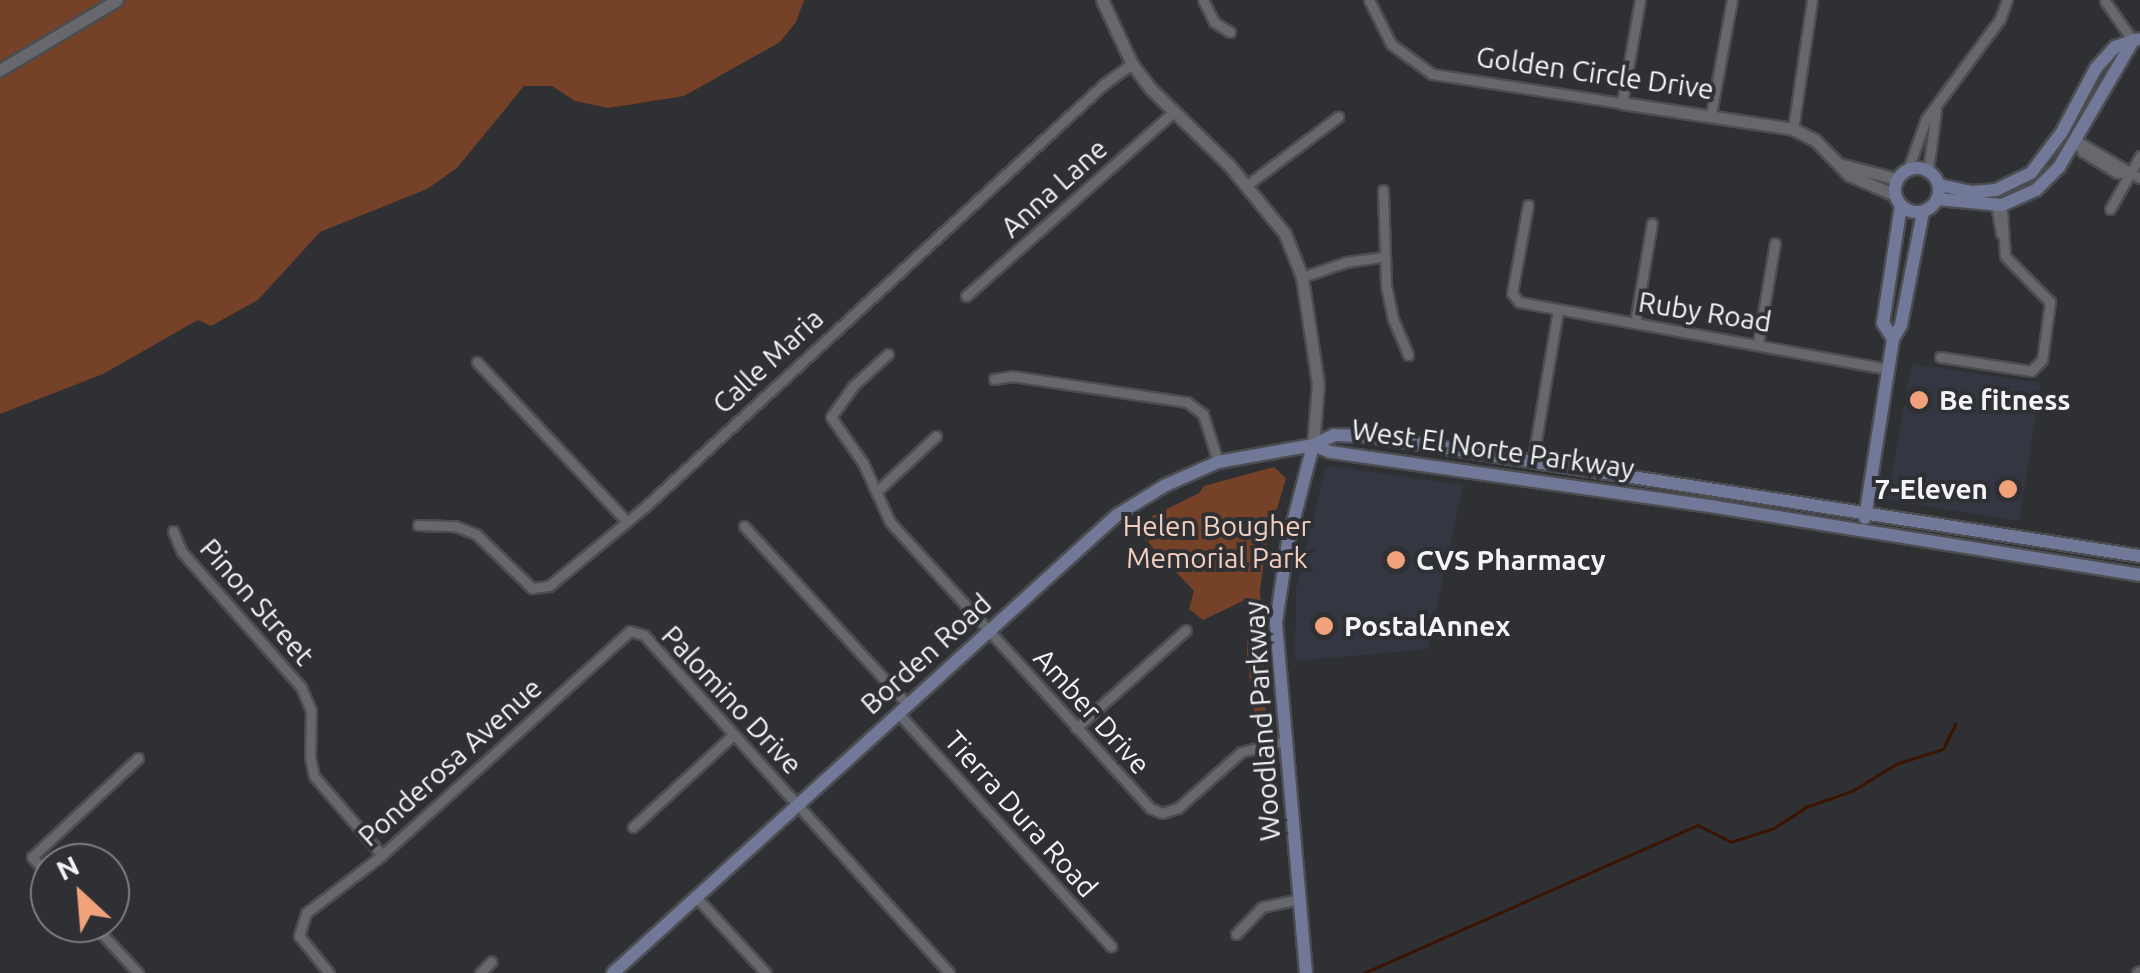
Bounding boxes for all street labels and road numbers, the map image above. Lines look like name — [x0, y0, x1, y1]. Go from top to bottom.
street label: Golden Circle Drive — [1474, 40, 1716, 106]
street label: Anna Lane — [994, 132, 1114, 244]
street label: Ruby Road — [1636, 285, 1774, 339]
street label: Calle Maria — [706, 301, 830, 421]
street label: West El Norte Parkway — [1350, 413, 1636, 485]
street label: Pinon Street — [193, 532, 321, 672]
street label: Borden Road — [854, 587, 998, 721]
street label: Woodland Parkway — [1237, 600, 1287, 842]
street label: Palomino Drive — [655, 619, 809, 781]
street label: Amber Drive — [1027, 641, 1157, 781]
street label: Ponderosa Avenue — [351, 671, 549, 853]
street label: Tierra Dura Road — [938, 724, 1104, 904]

